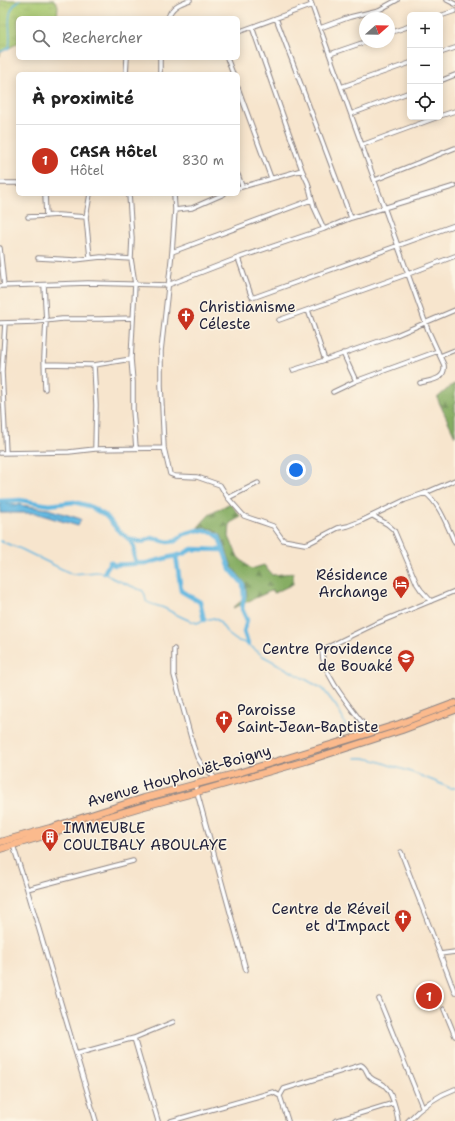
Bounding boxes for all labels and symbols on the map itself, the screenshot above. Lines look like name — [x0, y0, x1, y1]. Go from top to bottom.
north arrow — [359, 12, 395, 48]
place label: Christianisme Céleste — [199, 297, 296, 334]
church icon: Christianisme Céleste — [176, 306, 196, 331]
your location — [286, 460, 306, 480]
place label: Résidence Archange — [316, 565, 388, 602]
hotel icon: Résidence Archange — [391, 574, 411, 599]
place label: Centre Providence de Bouaké — [262, 639, 393, 676]
school or university icon: Centre Providence de Bouaké — [396, 648, 416, 673]
place label: Paroisse Saint-Jean-Baptiste — [237, 700, 379, 737]
church icon: Paroisse Saint-Jean-Baptiste — [214, 709, 234, 734]
street label: Avenue Houphouët-Boigny — [85, 740, 273, 812]
place label: IMMEUBLE COULIBALY ABOULAYE — [63, 818, 227, 855]
building icon: IMMEUBLE COULIBALY ABOULAYE — [40, 827, 60, 852]
place label: Centre de Réveil et d'Impact — [272, 899, 390, 936]
church icon: Centre de Réveil et d'Impact — [393, 908, 413, 933]
pin: 1 — [416, 981, 442, 1011]

